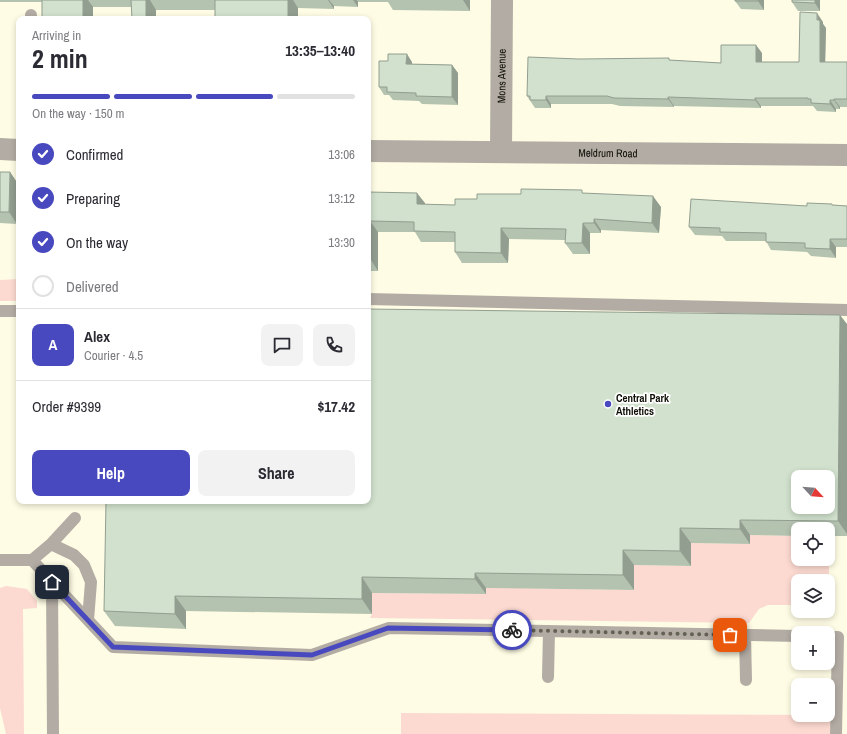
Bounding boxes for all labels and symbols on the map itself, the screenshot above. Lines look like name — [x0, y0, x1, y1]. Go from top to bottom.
street label: Mons Avenue — [494, 49, 509, 103]
street label: Meldrum Road — [578, 146, 638, 160]
place label: Central Park Athletics — [616, 391, 670, 418]
marker: Central Park Athletics — [603, 399, 613, 409]
north arrow — [791, 470, 835, 514]
pin — [35, 565, 69, 599]
courier — [492, 610, 532, 650]
pin — [713, 618, 747, 652]

